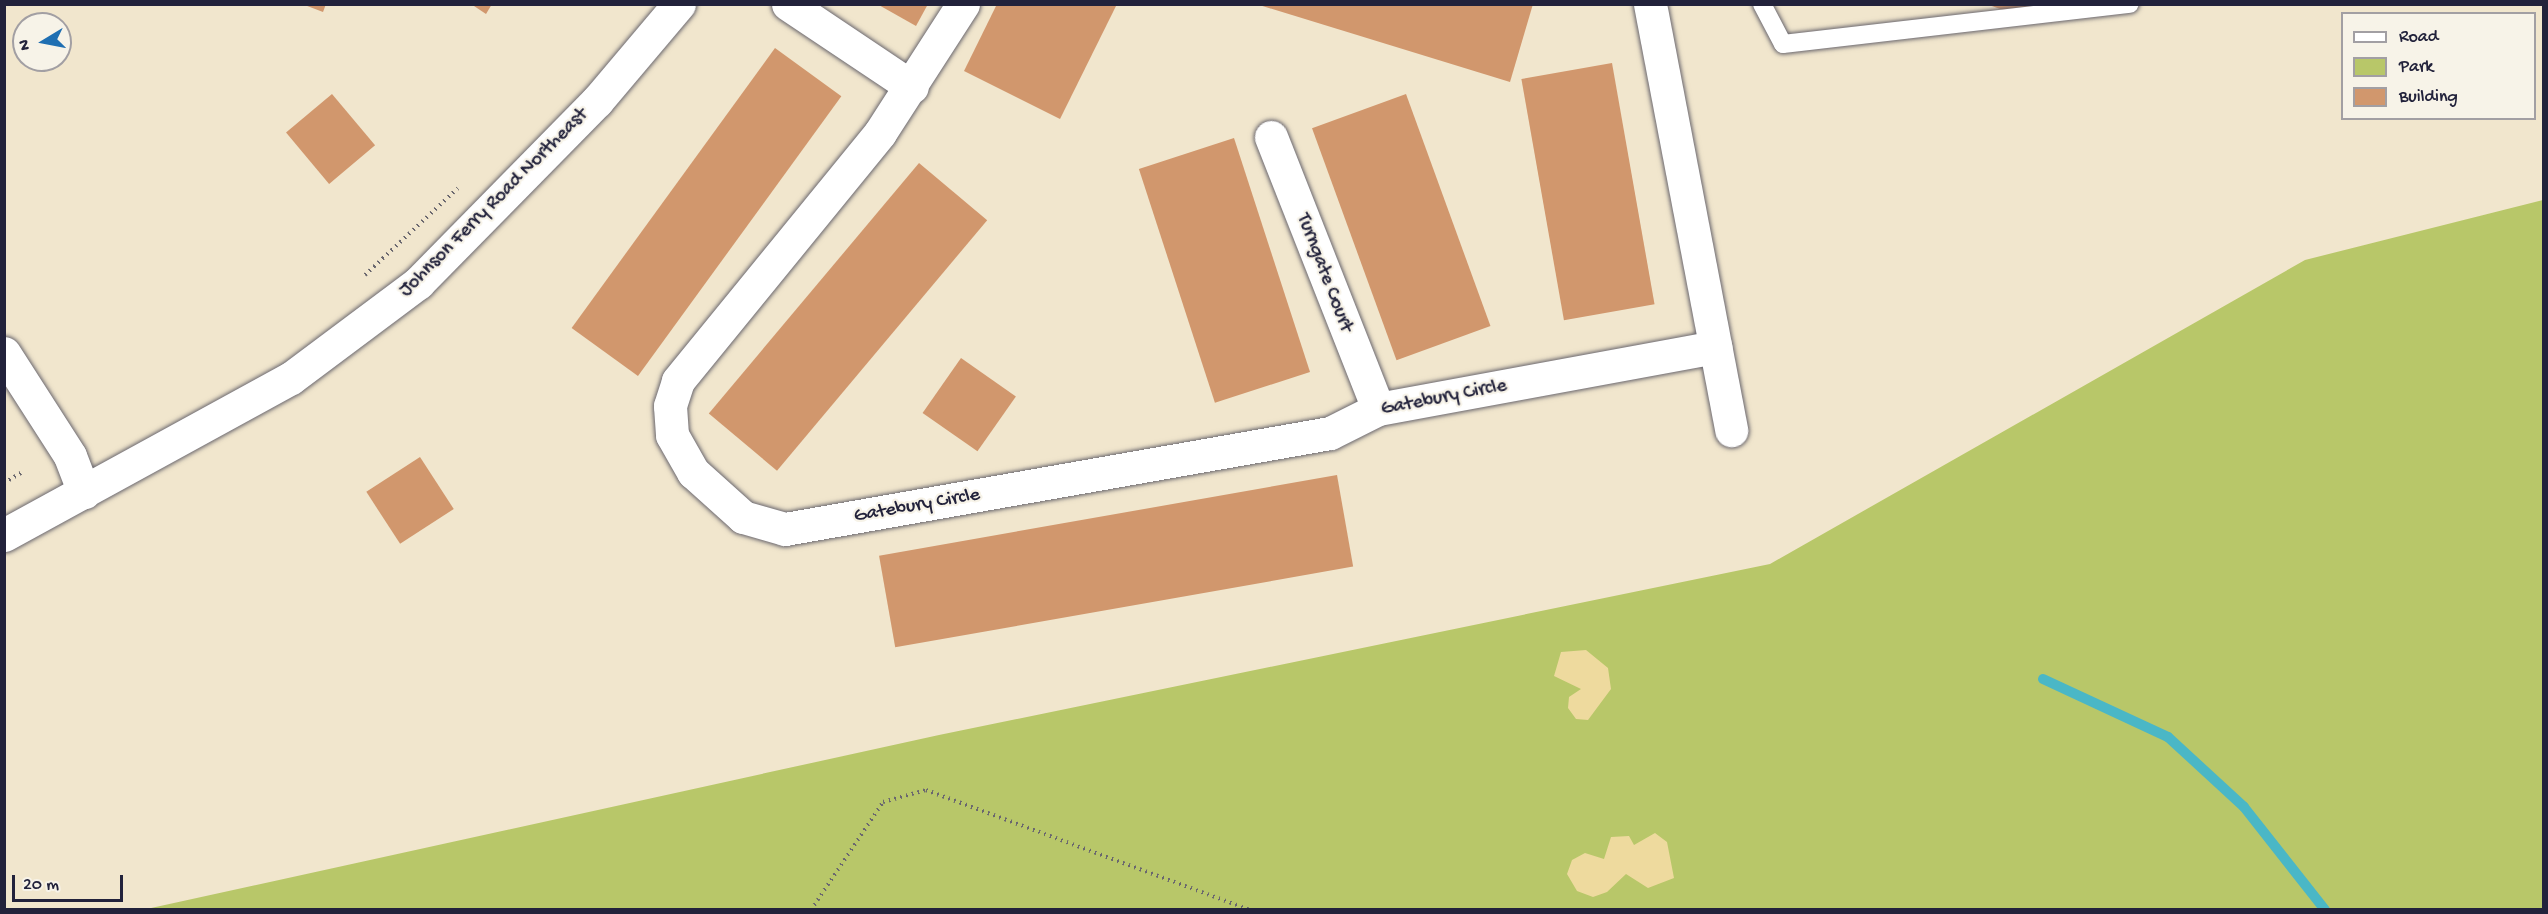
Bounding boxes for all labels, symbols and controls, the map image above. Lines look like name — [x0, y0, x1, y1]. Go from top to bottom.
north arrow — [12, 12, 72, 72]
legend — [2341, 12, 2536, 120]
text: Road — [2399, 27, 2438, 48]
text: N — [15, 38, 36, 52]
text: Park — [2399, 57, 2433, 78]
text: Building — [2399, 87, 2458, 108]
street label: Johnson Ferry Road Northeast — [395, 104, 593, 302]
street label: Turngate Court — [1290, 210, 1358, 336]
street label: Gatebury Circle — [1379, 374, 1509, 422]
street label: Gatebury Circle — [852, 483, 982, 529]
scale bar — [15, 863, 126, 901]
text: 20 m — [23, 875, 59, 896]

